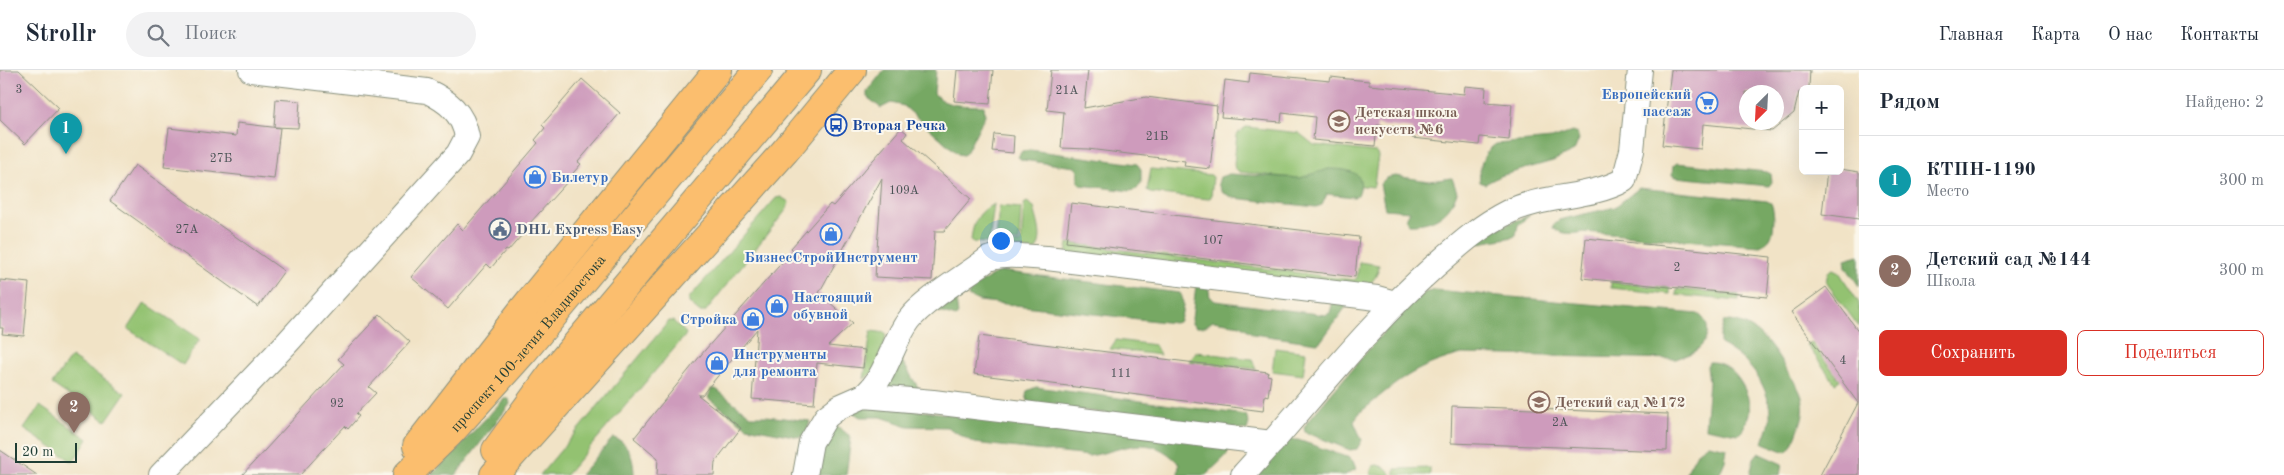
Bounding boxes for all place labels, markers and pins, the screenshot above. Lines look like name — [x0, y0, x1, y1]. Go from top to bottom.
place label: Европейский пассаж — [1601, 88, 1691, 120]
supermarket icon: Европейский пассаж — [1695, 91, 1719, 115]
place label: Детская школа искусств №6 — [1355, 106, 1458, 138]
school or university icon: Детская школа искусств №6 — [1327, 109, 1351, 133]
pin: 1 — [50, 113, 82, 154]
bus stop icon: Вторая Речка — [824, 113, 848, 137]
place label: Вторая Речка — [852, 119, 946, 134]
shop icon: Билетур — [523, 165, 547, 189]
place label: Билетур — [551, 171, 608, 186]
public building icon: DHL Express Easy — [488, 217, 512, 241]
shop icon: БизнесСтройИнструмент — [819, 222, 843, 246]
place label: DHL Express Easy — [516, 223, 644, 238]
place label: БизнесСтройИнструмент — [744, 251, 918, 266]
place label: Настоящий обувной — [793, 291, 872, 323]
shop icon: Настоящий обувной — [765, 294, 789, 318]
shop icon: Стройка — [741, 307, 765, 331]
place label: Стройка — [680, 313, 737, 328]
place label: Инструменты для ремонта — [733, 348, 827, 380]
shop icon: Инструменты для ремонта — [705, 351, 729, 375]
school or university icon: Детский сад №172 — [1527, 390, 1551, 414]
pin: 2 — [58, 392, 90, 433]
place label: Детский сад №172 — [1555, 396, 1685, 411]

